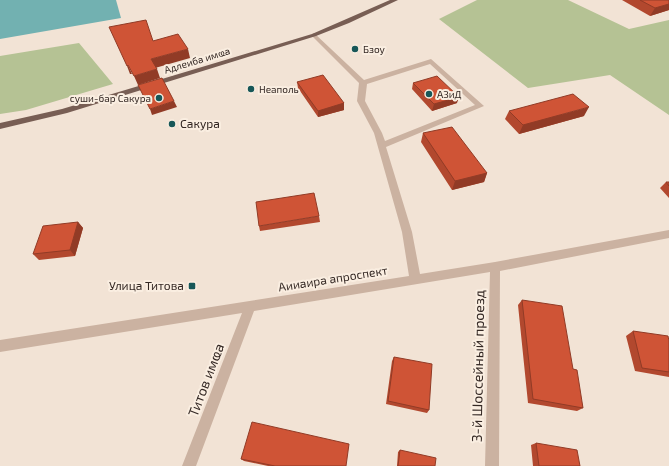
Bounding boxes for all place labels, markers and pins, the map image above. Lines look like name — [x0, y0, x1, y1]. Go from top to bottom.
place label: Бзоу — [363, 43, 386, 56]
marker: Бзоу — [350, 44, 360, 54]
place label: Неаполь — [259, 83, 299, 95]
marker: Неаполь — [246, 84, 256, 94]
place label: АЗиД — [437, 88, 462, 100]
marker: АЗиД — [424, 89, 434, 99]
place label: суши-бар Сакура — [70, 92, 151, 105]
marker: суши-бар Сакура — [154, 93, 164, 103]
place label: Сакура — [180, 116, 220, 131]
marker: Сакура — [167, 119, 177, 129]
place label: Улица Титова — [109, 278, 184, 292]
marker: Улица Титова — [187, 281, 197, 291]

